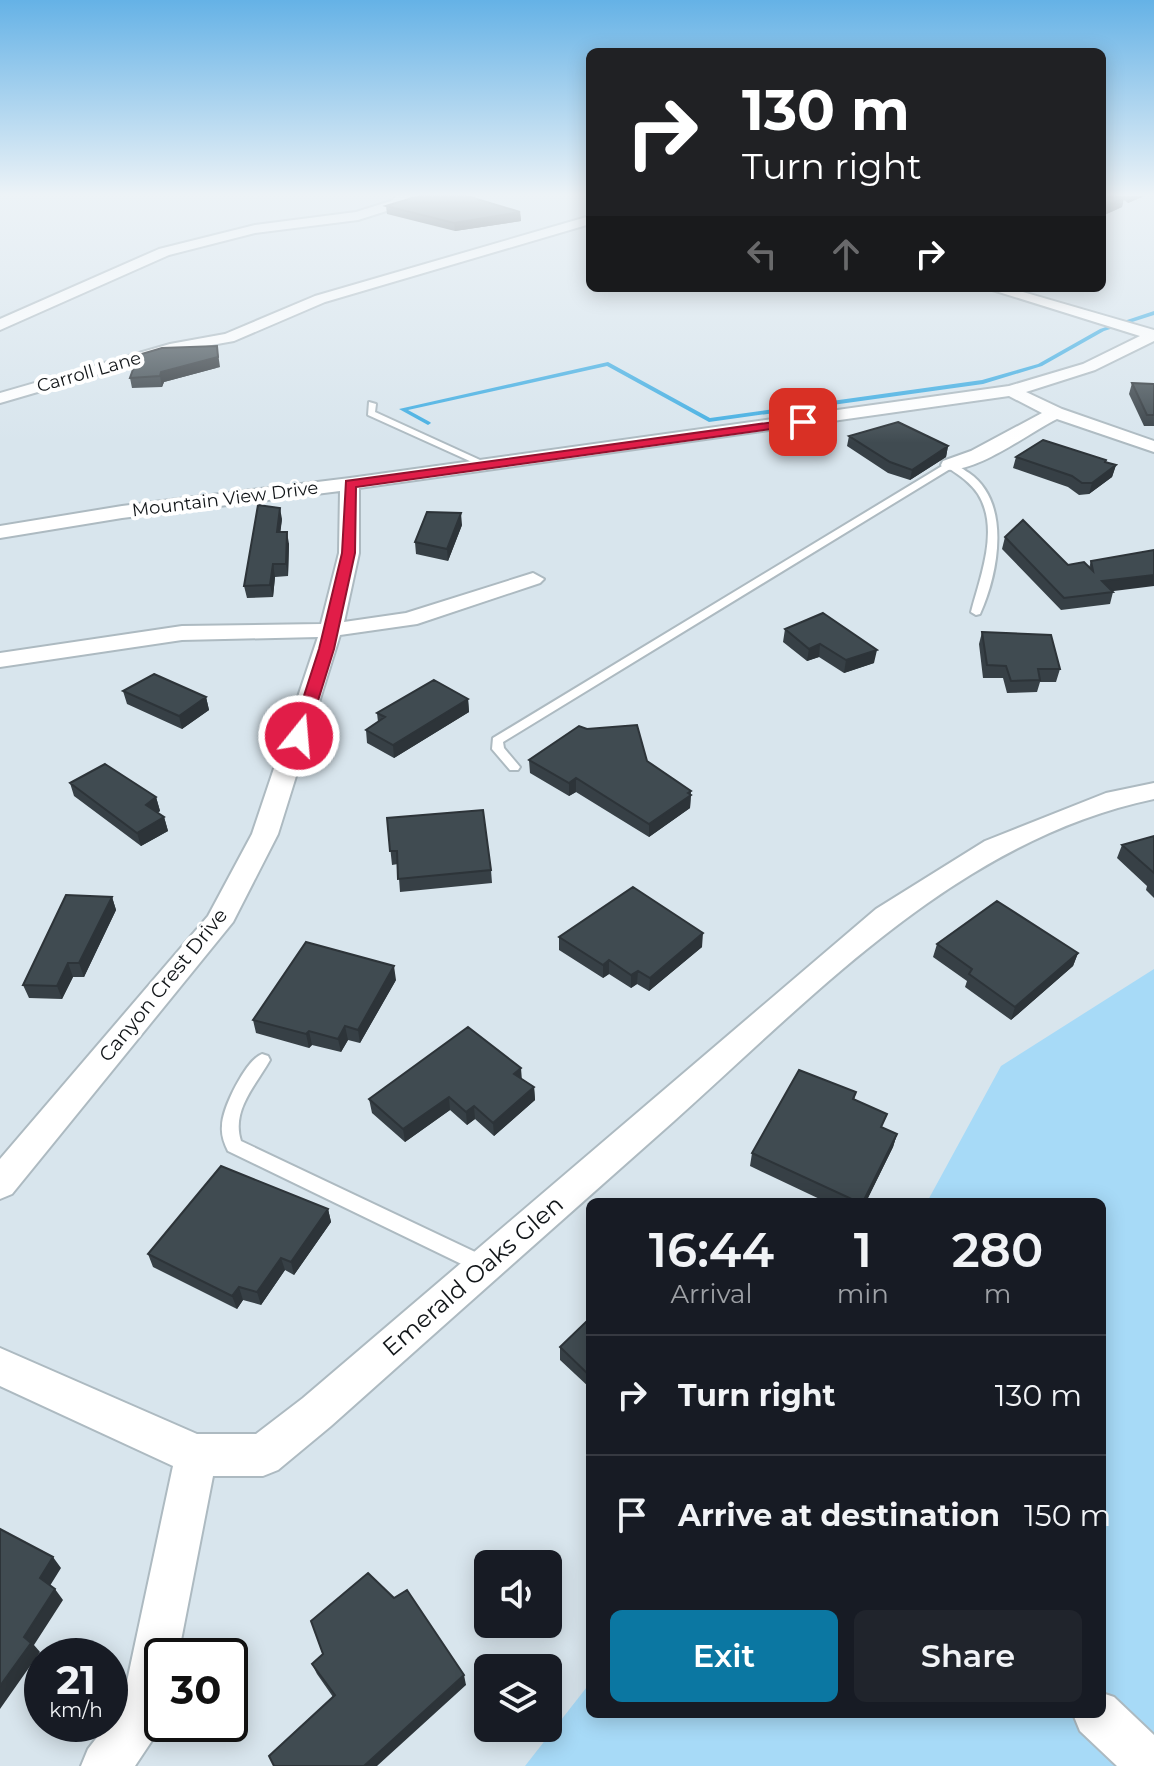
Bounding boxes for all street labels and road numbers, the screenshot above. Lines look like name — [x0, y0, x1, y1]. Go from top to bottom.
street label: Carroll Lane — [34, 347, 144, 397]
street label: Mountain View Drive — [131, 477, 320, 521]
street label: Canyon Crest Drive — [94, 903, 232, 1067]
street label: Emerald Oaks Glen — [376, 1189, 569, 1362]

